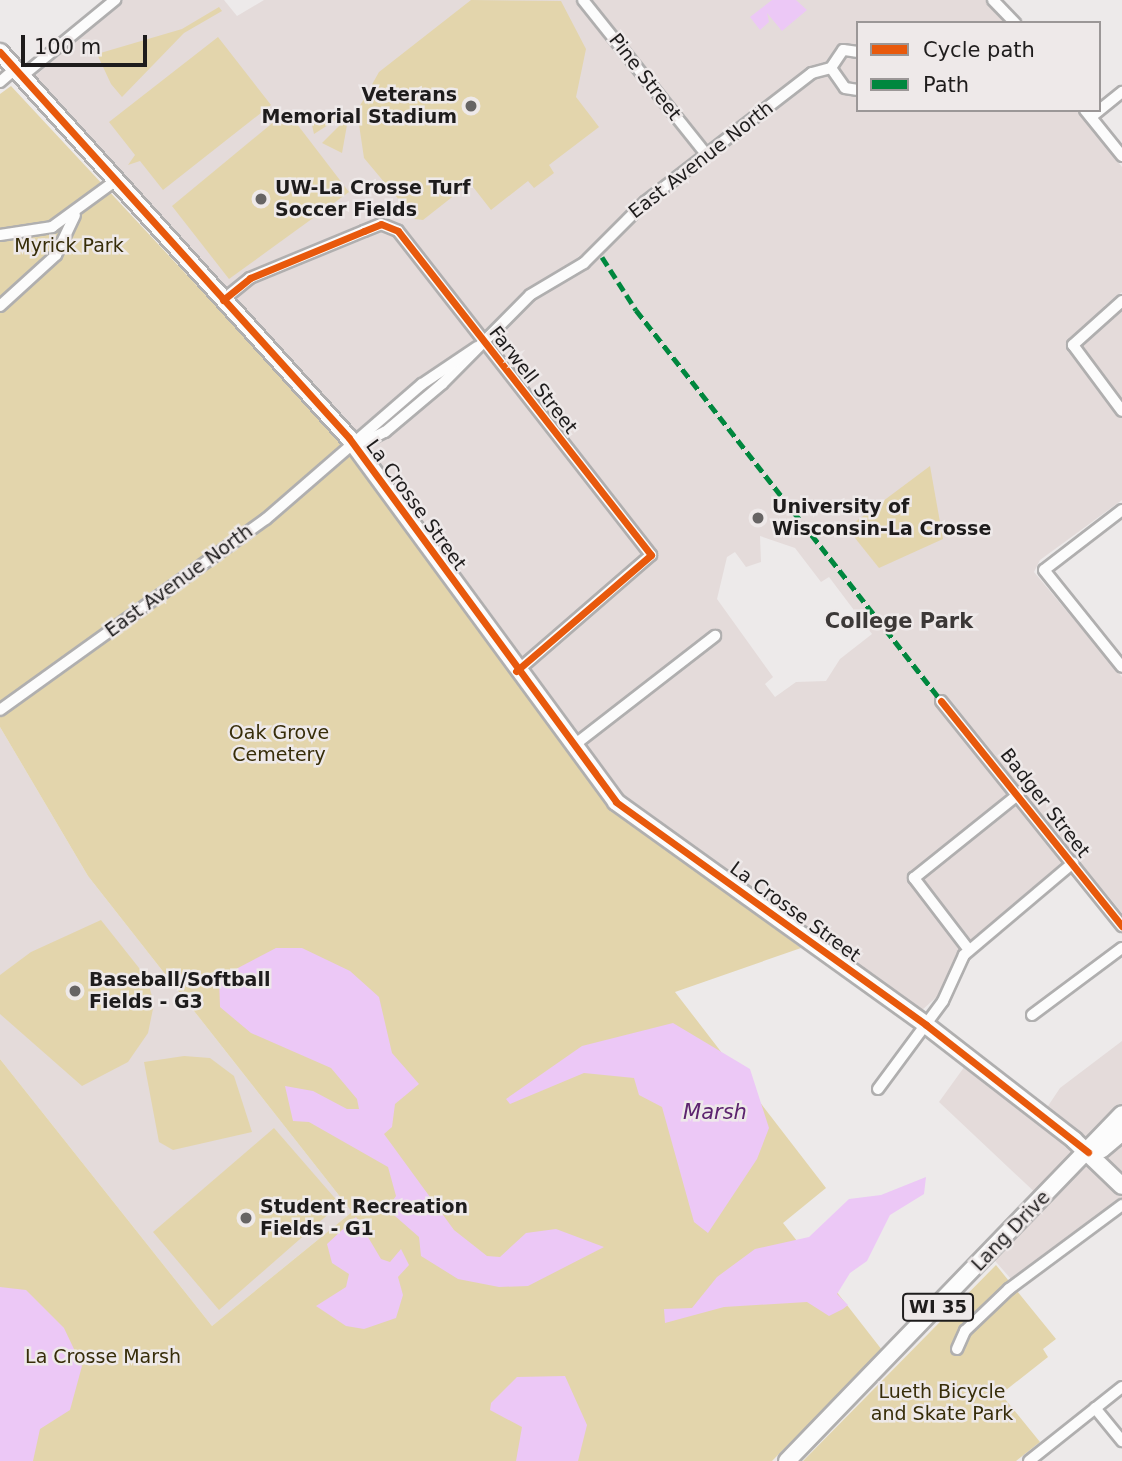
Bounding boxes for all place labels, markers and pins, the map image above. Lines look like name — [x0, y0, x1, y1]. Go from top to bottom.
place label: Veterans Memorial Stadium — [261, 84, 457, 128]
marker: Veterans Memorial Stadium — [463, 98, 479, 114]
place label: UW-La Crosse Turf Soccer Fields — [275, 177, 470, 221]
marker: UW-La Crosse Turf Soccer Fields — [253, 191, 269, 207]
place label: University of Wisconsin-La Crosse — [772, 496, 991, 540]
marker: University of Wisconsin-La Crosse — [750, 510, 766, 526]
place label: Baseball/Softball Fields - G3 — [89, 969, 270, 1013]
marker: Baseball/Softball Fields - G3 — [67, 983, 83, 999]
place label: Student Recreation Fields - G1 — [260, 1196, 468, 1240]
marker: Student Recreation Fields - G1 — [238, 1210, 254, 1226]

